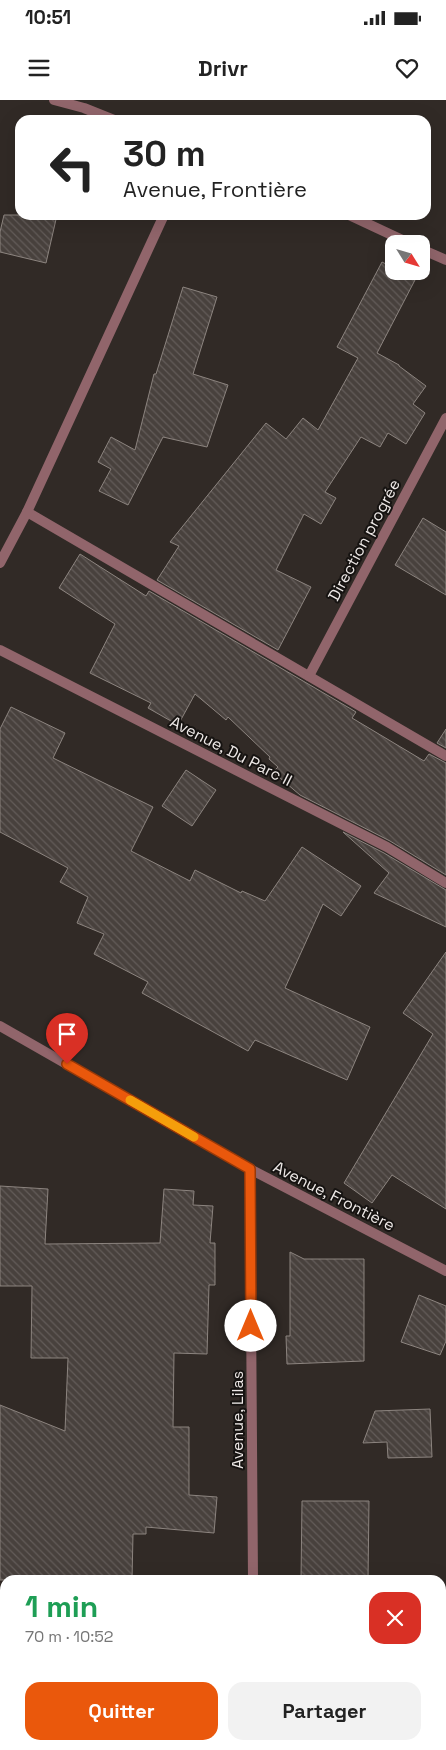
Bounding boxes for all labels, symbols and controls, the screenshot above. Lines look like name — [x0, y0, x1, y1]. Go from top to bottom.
text: 10:51 — [25, 5, 71, 30]
icon: menu — [25, 54, 53, 82]
text: Drivr — [198, 54, 248, 82]
icon: heart — [393, 54, 421, 82]
text: 30 m — [123, 132, 206, 176]
icon: left — [40, 135, 105, 200]
text: Avenue, Frontière — [123, 175, 307, 203]
north arrow — [385, 235, 430, 280]
map controls — [385, 235, 430, 280]
street label: Direction progrée — [323, 475, 405, 605]
street label: Avenue, Du Parc II — [166, 711, 296, 791]
pin — [46, 1013, 88, 1064]
icon: arrive — [53, 1020, 81, 1048]
street label: Avenue, Frontière — [270, 1156, 398, 1236]
position arrow — [224, 1299, 276, 1351]
street label: Avenue, Lilas — [227, 1371, 248, 1469]
text: 1 min — [25, 1587, 98, 1626]
button: close — [369, 1592, 421, 1644]
text: 70 m · 10:52 — [25, 1626, 113, 1647]
button: Quitter — [25, 1682, 218, 1740]
button: Partager — [228, 1682, 421, 1740]

